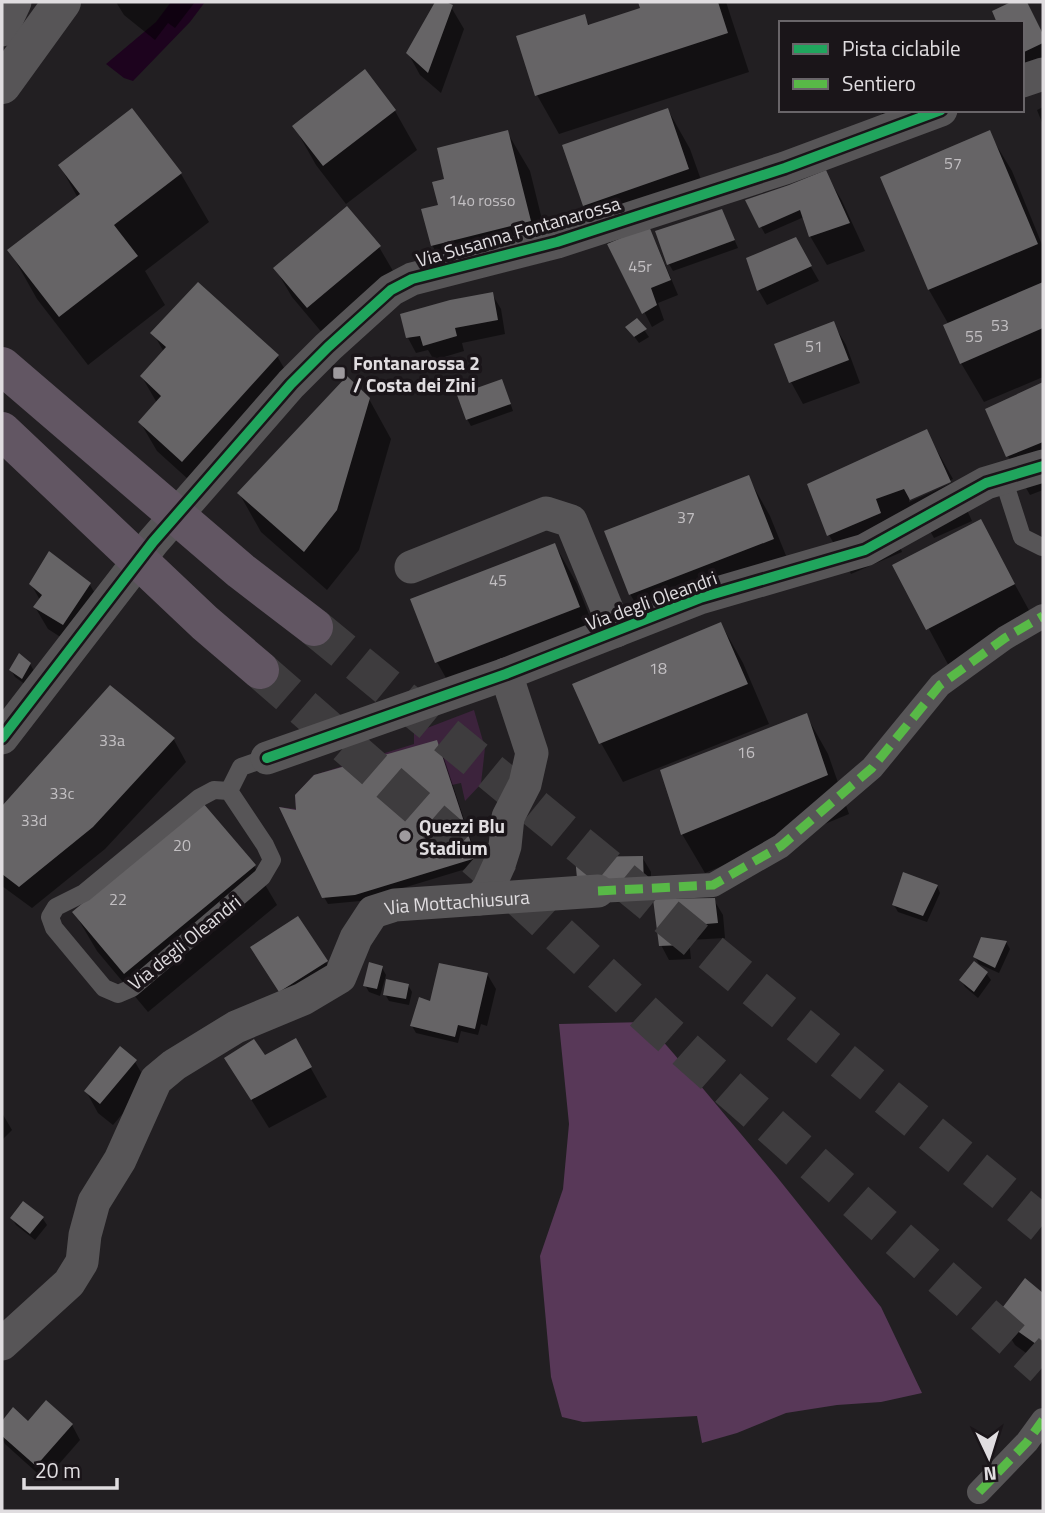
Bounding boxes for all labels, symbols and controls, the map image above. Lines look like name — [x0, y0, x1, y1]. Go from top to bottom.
legend — [779, 21, 1024, 112]
text: Pista ciclabile — [842, 32, 961, 64]
text: Sentiero — [842, 67, 916, 99]
house number: 57 — [944, 151, 962, 175]
street label: Via Susanna Fontanarossa — [413, 188, 624, 274]
house number: 14o rosso — [448, 188, 516, 212]
house number: 45r — [628, 254, 652, 278]
house number: 53 — [991, 313, 1009, 337]
house number: 55 — [965, 324, 983, 348]
house number: 51 — [805, 334, 823, 358]
place label: Fontanarossa 2 / Costa dei Zini — [353, 348, 480, 399]
marker: Fontanarossa 2 / Costa dei Zini — [331, 365, 347, 381]
house number: 37 — [677, 505, 695, 529]
street label: Via degli Oleandri — [581, 563, 721, 637]
house number: 45 — [489, 568, 507, 592]
house number: 18 — [649, 656, 667, 680]
house number: 33a — [99, 728, 125, 752]
house number: 16 — [737, 740, 755, 764]
house number: 33c — [50, 781, 74, 805]
house number: 33d — [21, 808, 47, 832]
place label: Quezzi Blu Stadium — [419, 811, 505, 862]
marker: Quezzi Blu Stadium — [397, 828, 413, 844]
house number: 20 — [173, 833, 191, 857]
street label: Via Mottachiusura — [380, 881, 531, 922]
house number: 22 — [109, 887, 127, 911]
street label: Via degli Oleandri — [121, 887, 247, 997]
north arrow — [954, 1422, 1024, 1492]
scale bar — [24, 1446, 117, 1490]
text: 20 m — [35, 1454, 81, 1486]
text: N — [983, 1460, 998, 1489]

